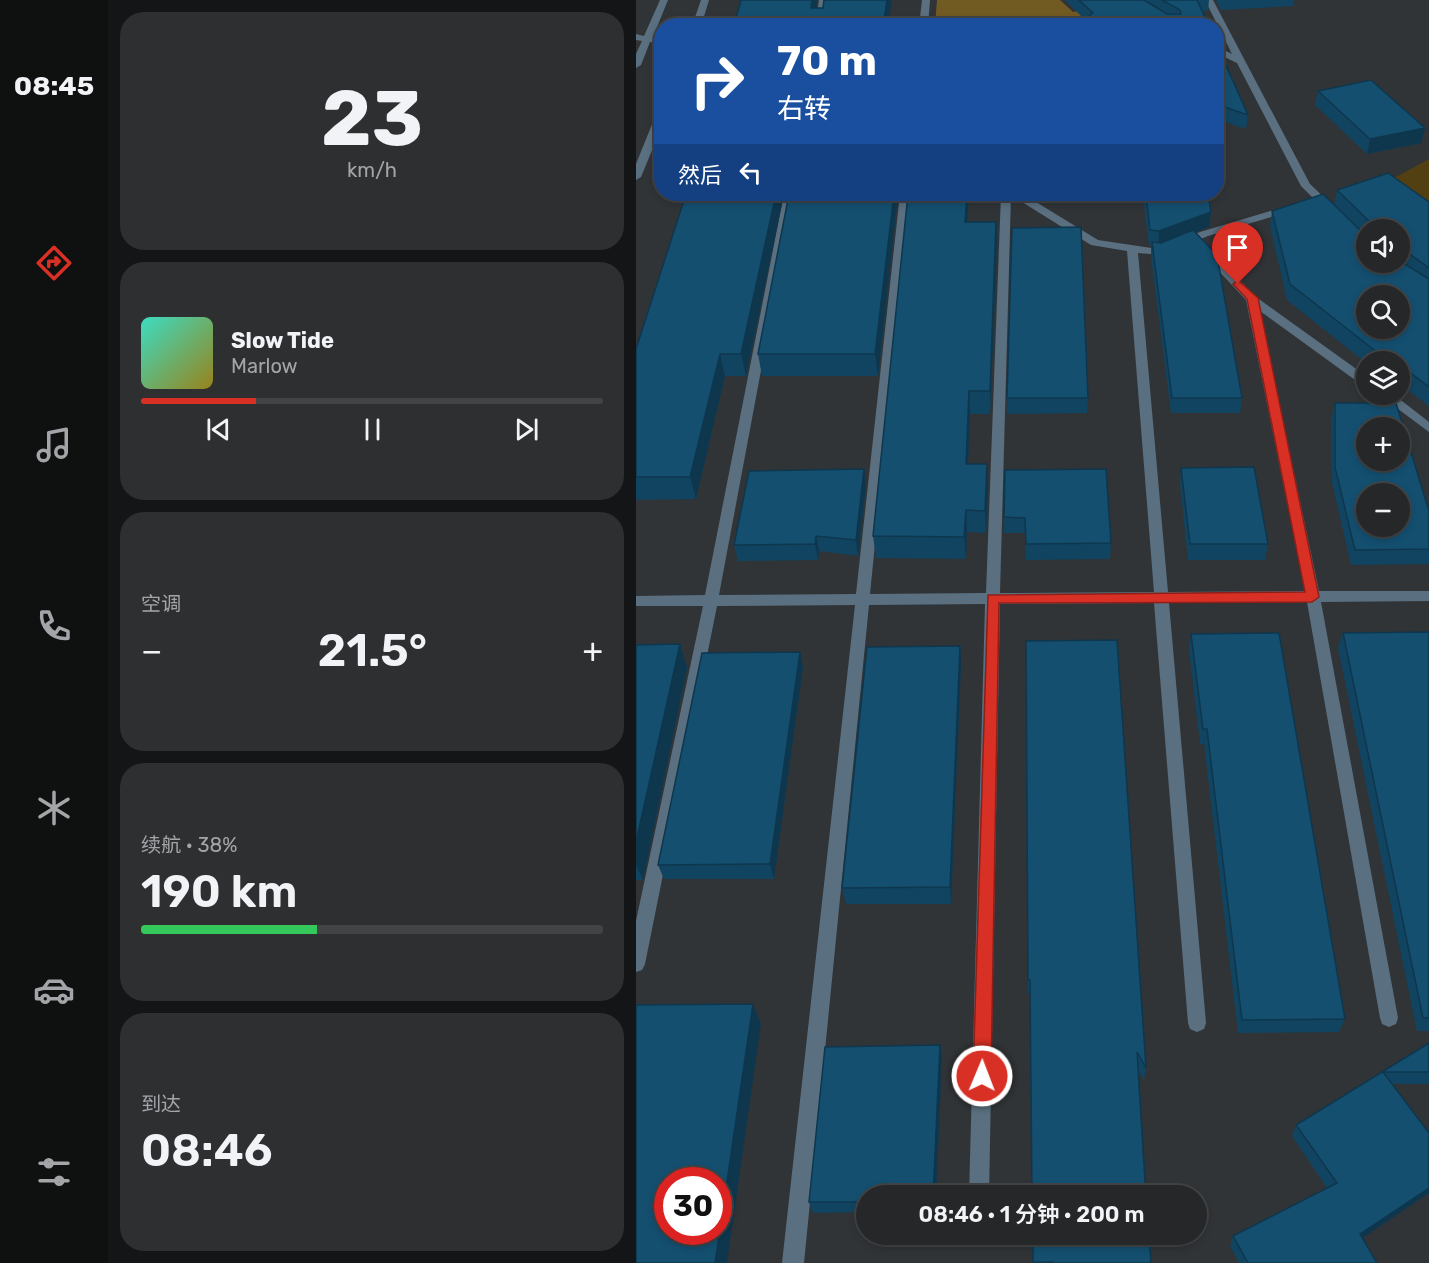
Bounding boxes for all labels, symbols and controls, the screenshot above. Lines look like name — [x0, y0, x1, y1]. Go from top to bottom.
text: 70 m — [777, 36, 877, 86]
icon: right — [678, 42, 756, 120]
text: 08:45 — [14, 70, 94, 102]
text: 23 — [321, 72, 423, 165]
text: 右转 — [777, 93, 831, 125]
icon: left — [734, 156, 767, 189]
text: km/h — [347, 158, 397, 182]
text: 然后 — [678, 162, 722, 189]
map controls — [1356, 219, 1410, 537]
button: sound — [1356, 219, 1410, 273]
pin — [1212, 222, 1263, 284]
icon: arrive — [1221, 231, 1254, 264]
icon: directions — [33, 242, 75, 284]
button: search — [1356, 285, 1410, 339]
text: Slow Tide — [231, 327, 334, 354]
button: layers — [1356, 351, 1410, 405]
text: Marlow — [231, 354, 298, 378]
icon: previous — [202, 413, 235, 446]
icon: pause — [356, 413, 389, 446]
icon: next — [510, 413, 543, 446]
button: + — [1356, 417, 1410, 471]
icon: music — [33, 424, 75, 466]
button: − — [1356, 483, 1410, 537]
text: 空调 — [141, 592, 181, 616]
icon: phone — [33, 605, 75, 647]
text: 21.5° — [318, 624, 427, 677]
text: − — [141, 631, 162, 670]
text: + — [582, 631, 603, 670]
icon: climate — [33, 787, 75, 829]
text: 续航 · 38% — [141, 833, 237, 857]
text: 190 km — [141, 865, 297, 918]
icon: car — [33, 969, 75, 1011]
position arrow — [950, 1044, 1014, 1108]
text: 到达 — [141, 1092, 181, 1116]
text: 08:46 — [141, 1124, 273, 1177]
icon: filters — [33, 1151, 75, 1193]
speed limit sign: 30 — [654, 1167, 732, 1245]
text: 08:46 · 1 分钟 · 200 m — [919, 1201, 1144, 1228]

